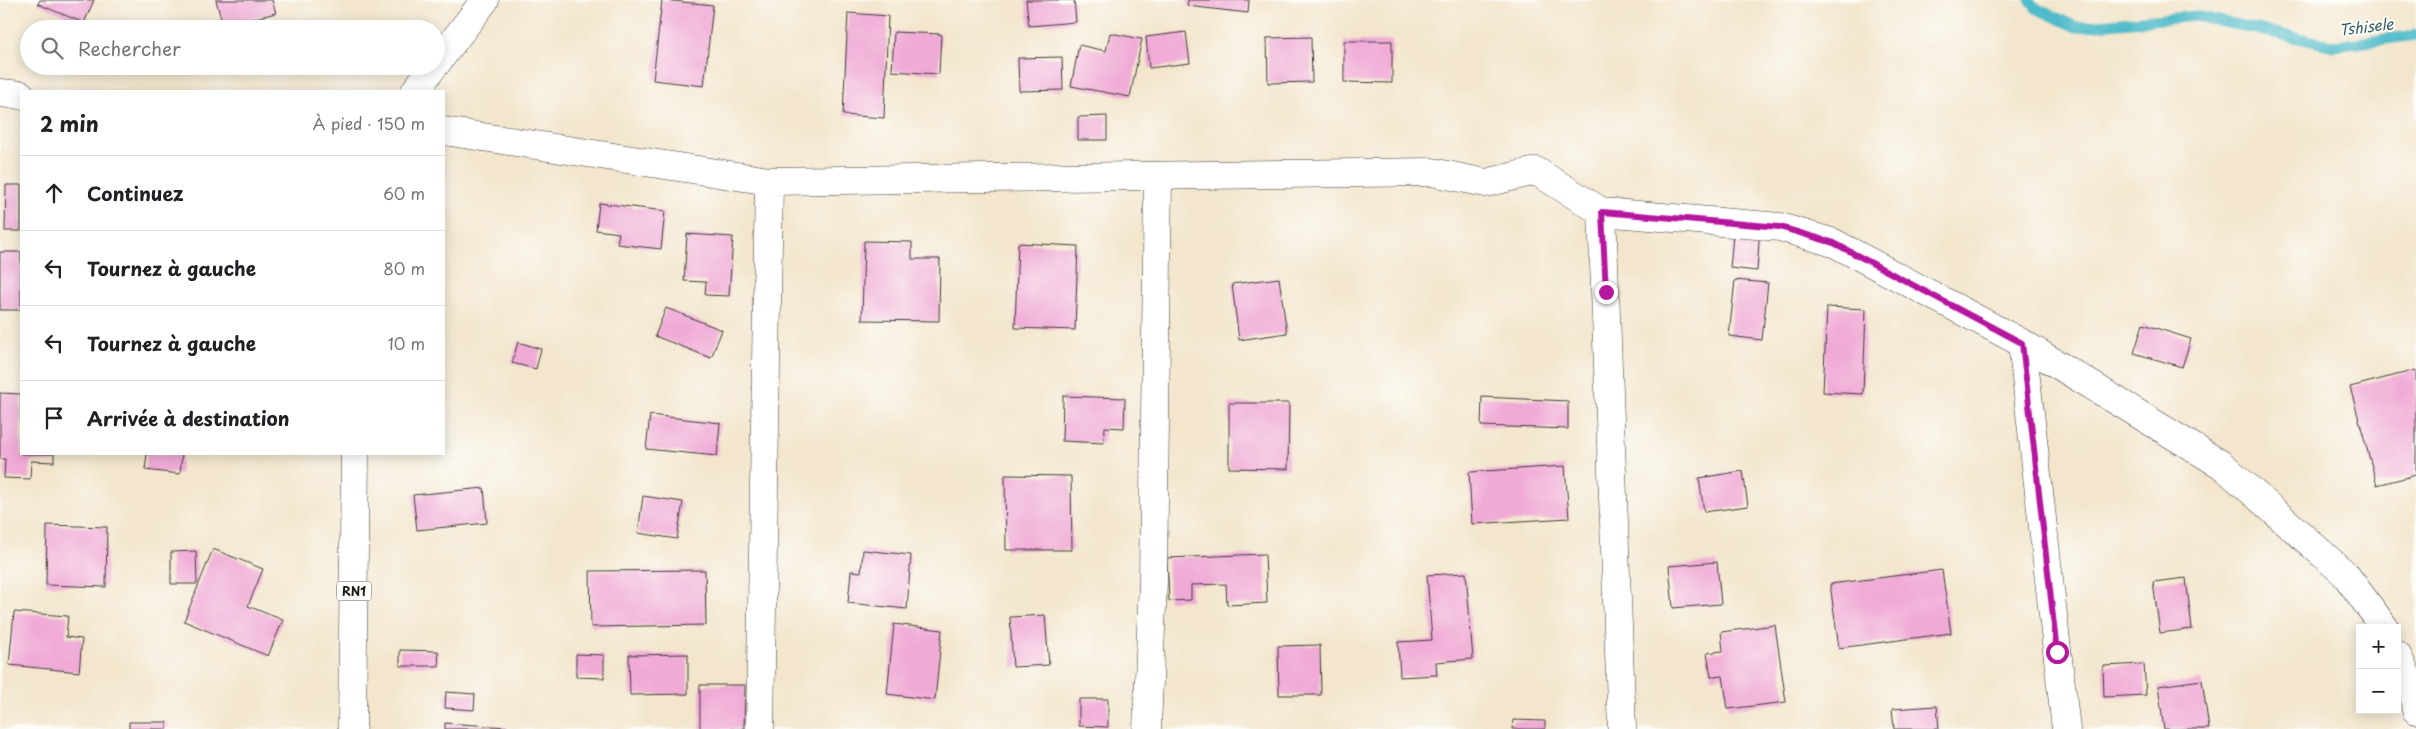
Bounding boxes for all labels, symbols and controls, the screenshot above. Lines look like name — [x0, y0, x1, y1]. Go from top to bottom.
water label: Tshisele — [2338, 11, 2395, 41]
search box — [20, 20, 445, 75]
icon: search — [38, 34, 66, 62]
text: Rechercher — [78, 34, 181, 62]
text: 2 min — [40, 107, 99, 139]
text: À pied · 150 m — [312, 111, 425, 135]
icon: ahead — [40, 179, 68, 207]
text: Continuez — [87, 179, 184, 207]
text: 60 m — [383, 181, 425, 205]
icon: left — [40, 254, 68, 282]
text: Tournez à gauche — [87, 254, 256, 282]
text: 80 m — [383, 256, 425, 280]
route end — [1595, 281, 1618, 304]
icon: left — [40, 329, 68, 357]
text: Tournez à gauche — [87, 329, 256, 357]
text: 10 m — [388, 331, 425, 355]
icon: arrive — [40, 404, 68, 432]
text: Arrivée à destination — [87, 404, 290, 432]
road number: RN1 — [336, 582, 372, 600]
map controls — [2356, 624, 2401, 714]
button: + — [2356, 624, 2401, 669]
route start — [2046, 641, 2069, 664]
button: − — [2356, 669, 2401, 714]

